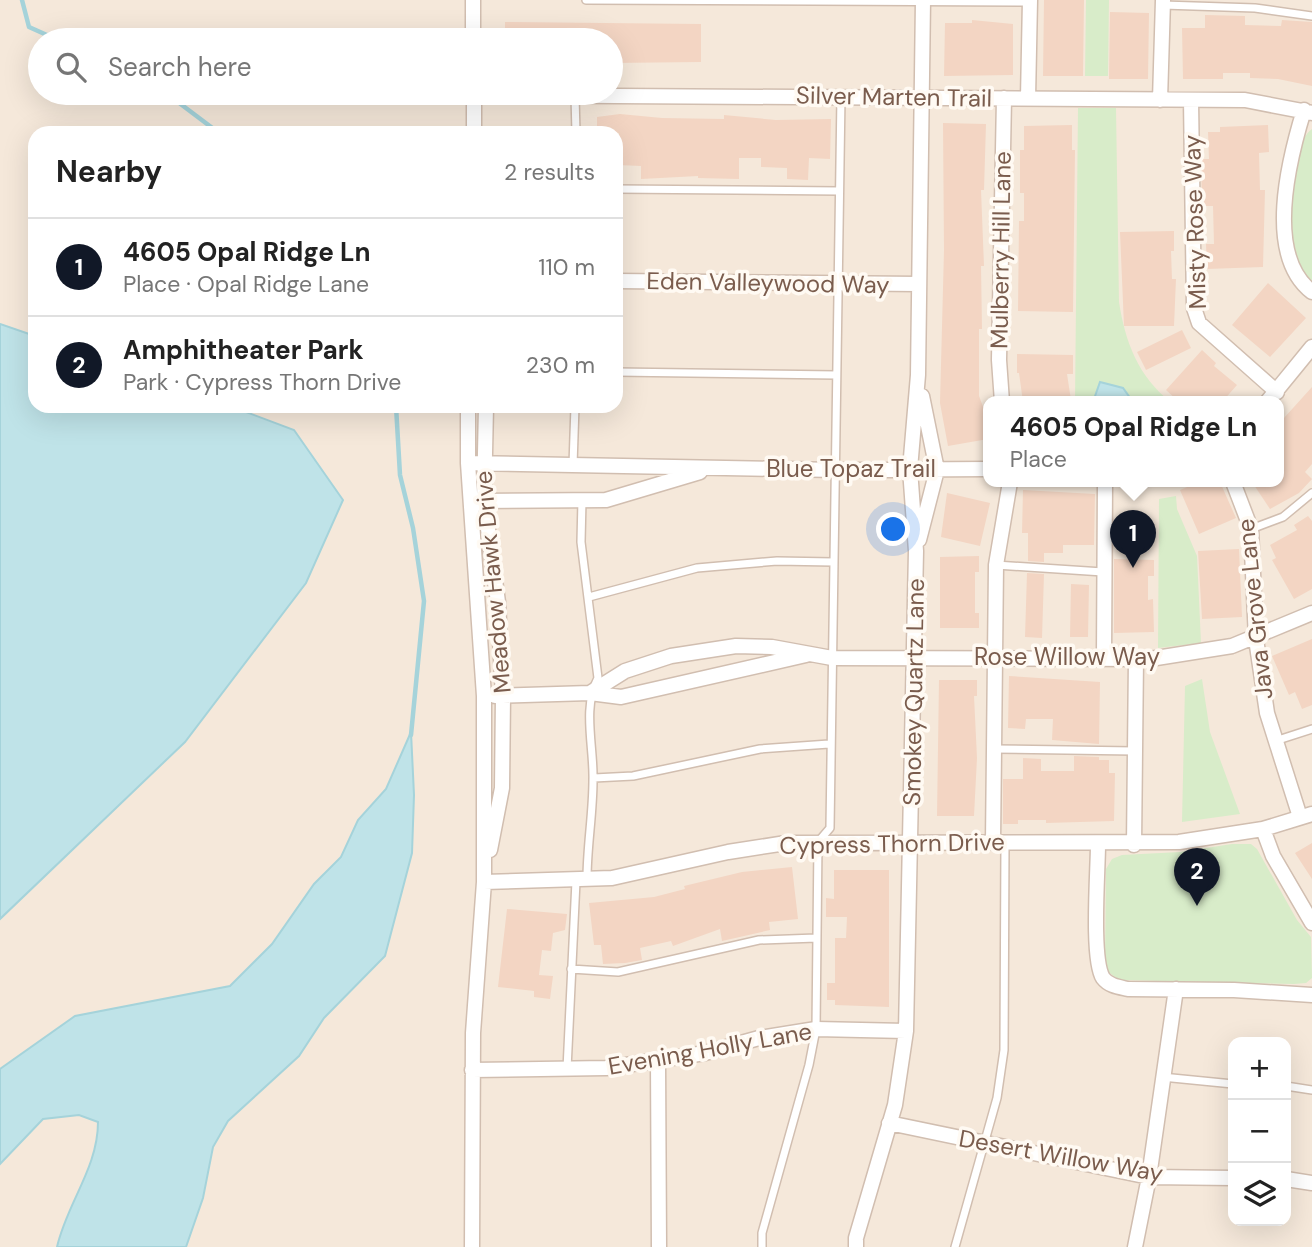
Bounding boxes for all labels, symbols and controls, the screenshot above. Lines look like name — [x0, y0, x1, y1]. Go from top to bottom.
search box — [28, 28, 623, 105]
icon: search — [52, 48, 90, 86]
text: Search here — [108, 50, 251, 84]
street label: Silver Marten Trail — [796, 79, 992, 114]
street label: Misty Rose Way — [1176, 134, 1213, 310]
street label: Mulberry Hill Lane — [983, 151, 1018, 349]
text: Nearby — [56, 152, 162, 191]
text: 2 results — [504, 157, 595, 187]
text: 4605 Opal Ridge Ln — [123, 235, 371, 269]
text: 1 — [75, 252, 83, 282]
text: 110 m — [538, 252, 595, 282]
street label: Eden Valleywood Way — [646, 265, 890, 300]
text: Place · Opal Ridge Lane — [123, 269, 369, 299]
text: Amphitheater Park — [123, 333, 364, 367]
text: 2 — [72, 350, 86, 380]
text: 230 m — [526, 350, 595, 380]
text: Park · Cypress Thorn Drive — [123, 367, 401, 397]
popup — [983, 396, 1284, 487]
text: 4605 Opal Ridge Ln — [1010, 410, 1257, 444]
text: Place — [1010, 444, 1067, 474]
street label: Blue Topaz Trail — [766, 453, 936, 484]
street label: Meadow Hawk Drive — [467, 470, 518, 695]
pin: 1 — [1110, 510, 1156, 568]
your location — [876, 512, 910, 546]
street label: Java Grove Lane — [1230, 517, 1279, 701]
street label: Smokey Quartz Lane — [896, 578, 931, 806]
street label: Rose Willow Way — [974, 641, 1160, 672]
street label: Cypress Thorn Drive — [779, 826, 1005, 861]
pin: 2 — [1174, 848, 1220, 906]
street label: Evening Holly Lane — [606, 1015, 814, 1082]
map controls — [1228, 1037, 1291, 1226]
button: + — [1228, 1037, 1291, 1100]
button: − — [1228, 1100, 1291, 1163]
street label: Desert Willow Way — [957, 1122, 1166, 1189]
button: layers — [1228, 1163, 1291, 1226]

